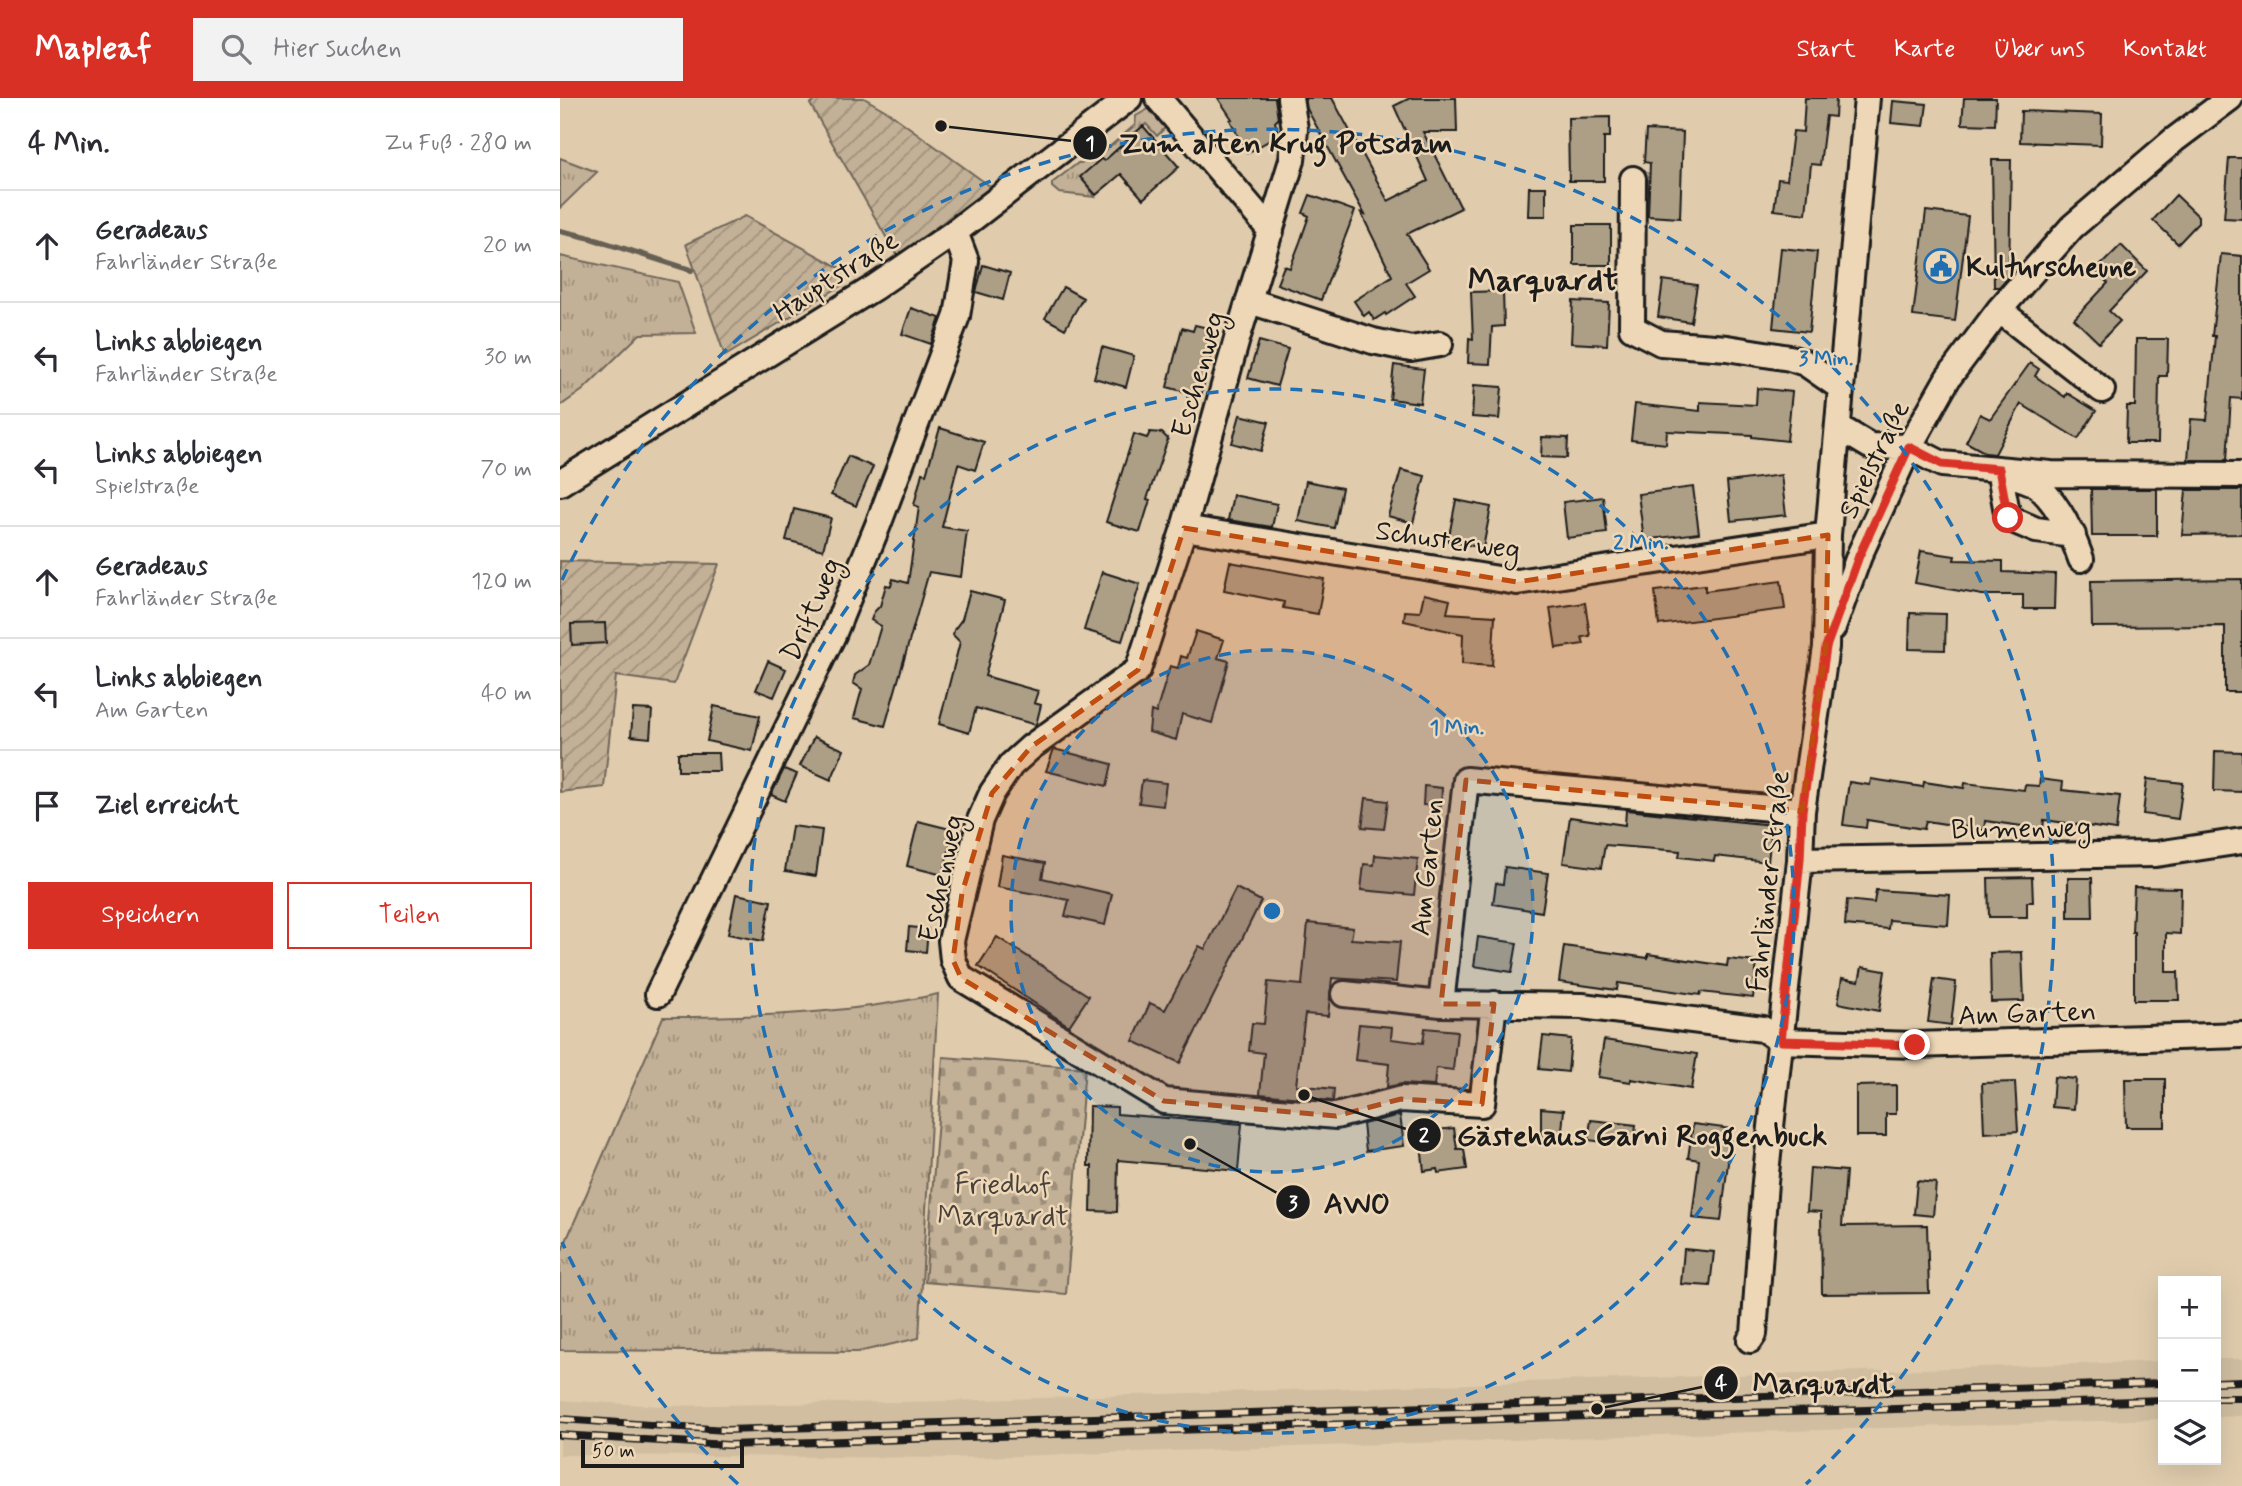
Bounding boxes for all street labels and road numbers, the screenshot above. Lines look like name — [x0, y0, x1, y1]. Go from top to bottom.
street label: Hauptstraße — [766, 223, 906, 331]
street label: Eschenweg — [1164, 307, 1237, 443]
street label: Spielstraße — [1831, 395, 1920, 525]
street label: Schusterweg — [1373, 513, 1522, 572]
street label: Driftweg — [773, 552, 853, 669]
street label: Fahrländer Straße — [1739, 769, 1800, 994]
street label: Am Garten — [1403, 797, 1454, 938]
street label: Blumenweg — [1951, 810, 2092, 851]
street label: Eschenweg — [911, 811, 976, 946]
street label: Am Garten — [1957, 994, 2097, 1035]

